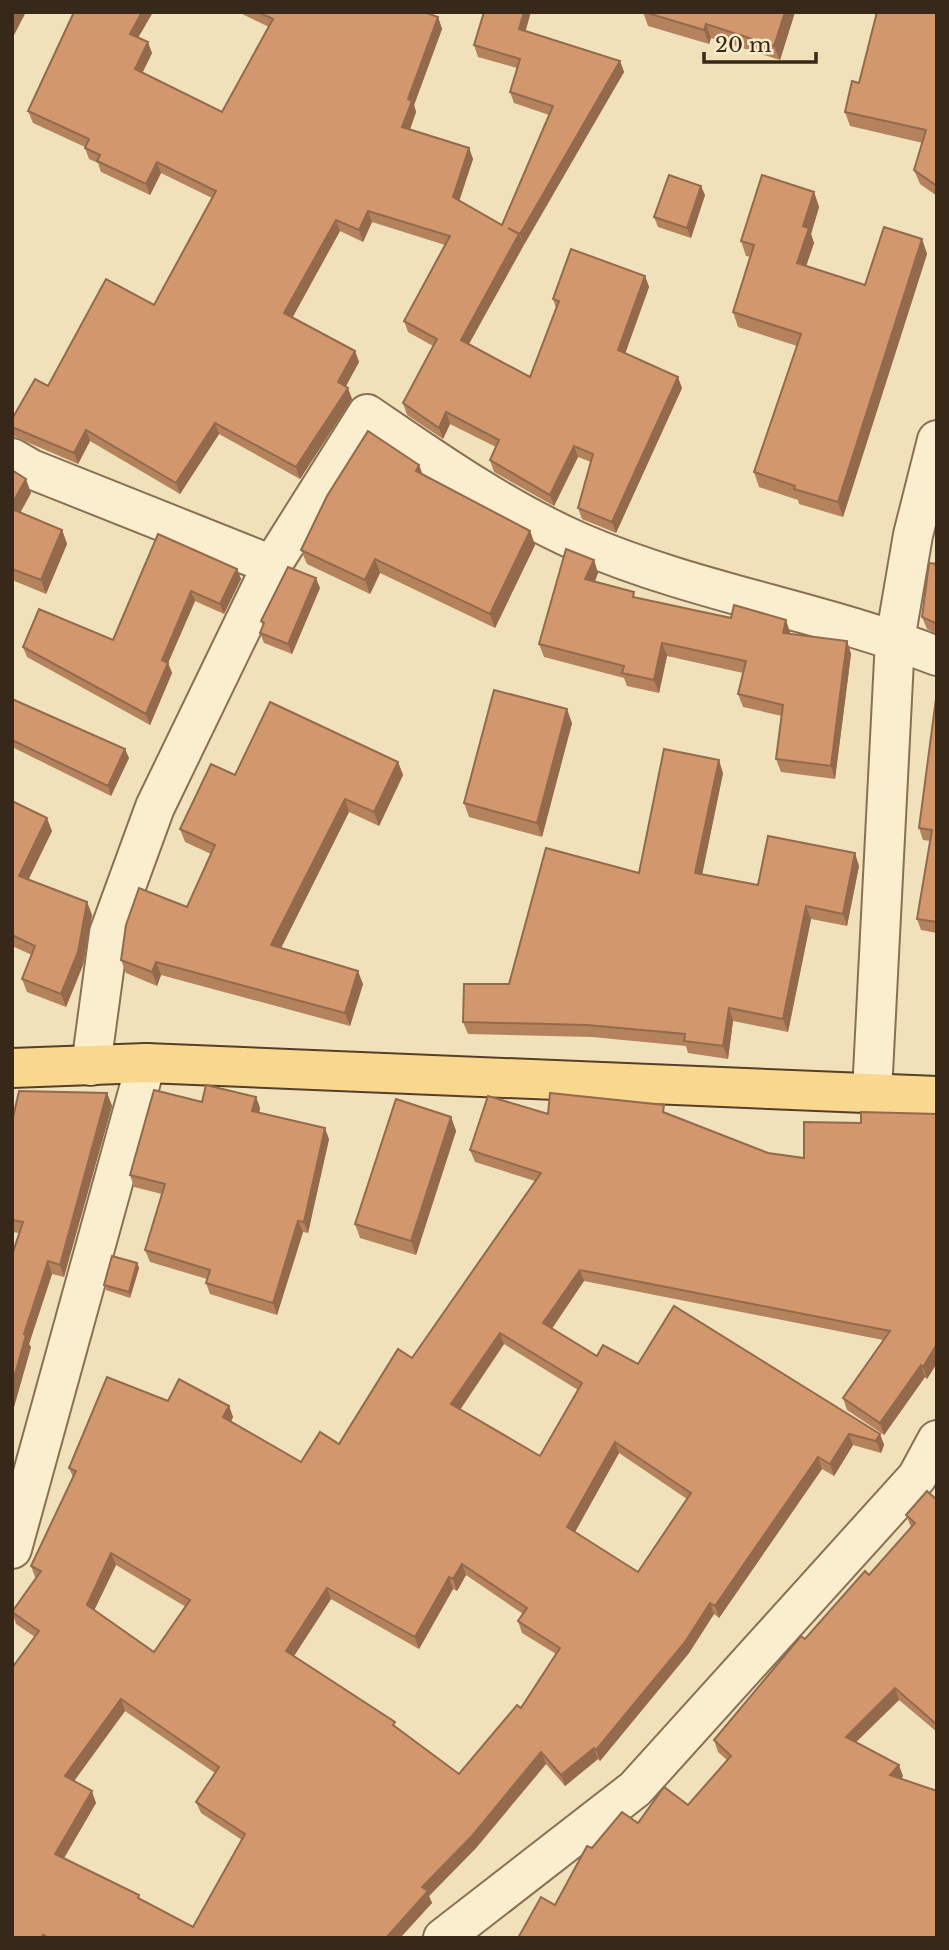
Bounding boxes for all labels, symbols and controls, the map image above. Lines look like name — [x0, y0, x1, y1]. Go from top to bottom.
scale bar — [704, 21, 816, 65]
text: 20 m — [715, 32, 772, 58]

